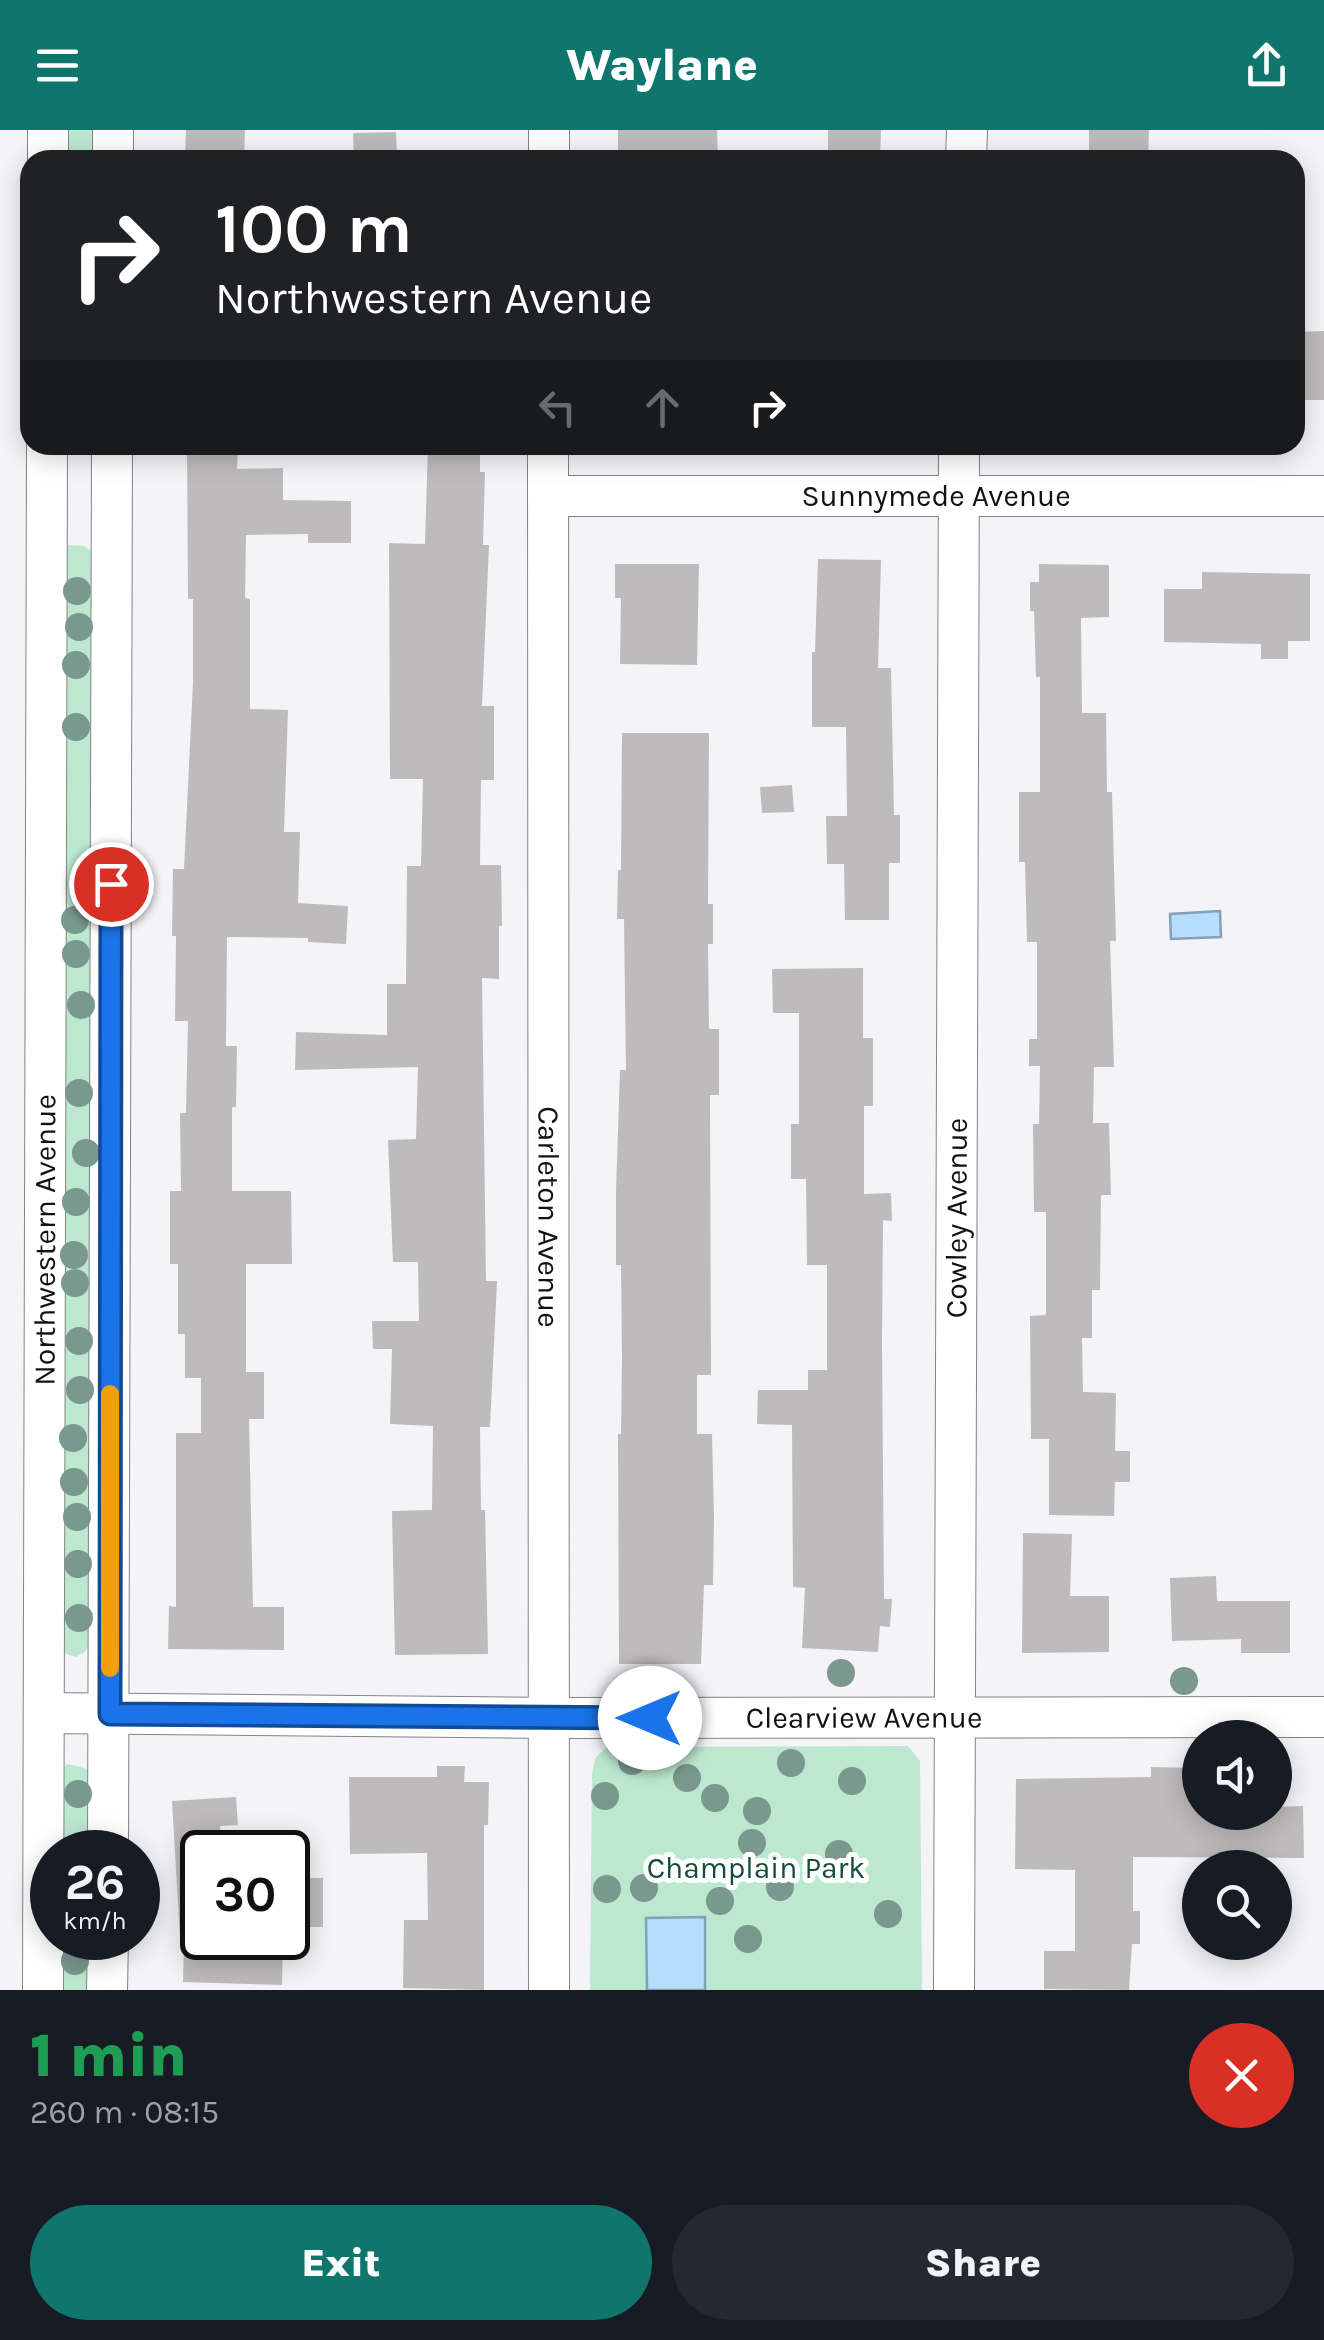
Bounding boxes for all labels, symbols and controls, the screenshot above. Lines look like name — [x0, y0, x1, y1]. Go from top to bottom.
icon: menu — [30, 38, 85, 93]
icon: share — [1239, 38, 1294, 93]
text: Waylane — [566, 39, 758, 91]
text: 100 m — [215, 188, 413, 270]
icon: right — [50, 190, 180, 320]
text: Northwestern Avenue — [215, 272, 652, 324]
icon: left — [530, 380, 585, 435]
icon: ahead — [635, 380, 690, 435]
icon: right — [740, 380, 795, 435]
street label: Sunnymede Avenue — [801, 478, 1071, 514]
pin — [69, 842, 154, 927]
icon: arrive — [84, 857, 139, 912]
street label: Northwestern Avenue — [27, 1094, 63, 1386]
street label: Carleton Avenue — [530, 1106, 567, 1328]
street label: Cowley Avenue — [938, 1118, 975, 1318]
position arrow — [598, 1666, 702, 1770]
street label: Clearview Avenue — [746, 1699, 982, 1736]
map controls — [1182, 1720, 1292, 1960]
button: sound — [1182, 1720, 1292, 1830]
speed limit sign: 30 — [180, 1830, 310, 1960]
park label: Champlain Park — [647, 1850, 865, 1886]
button: search — [1182, 1850, 1292, 1960]
text: 26 — [65, 1853, 125, 1912]
text: km/h — [63, 1906, 127, 1935]
text: 1 min — [30, 2021, 187, 2091]
button: close — [1189, 2023, 1294, 2128]
text: 260 m · 08:15 — [30, 2094, 219, 2131]
button: Exit — [30, 2205, 652, 2320]
button: Share — [672, 2205, 1294, 2320]

